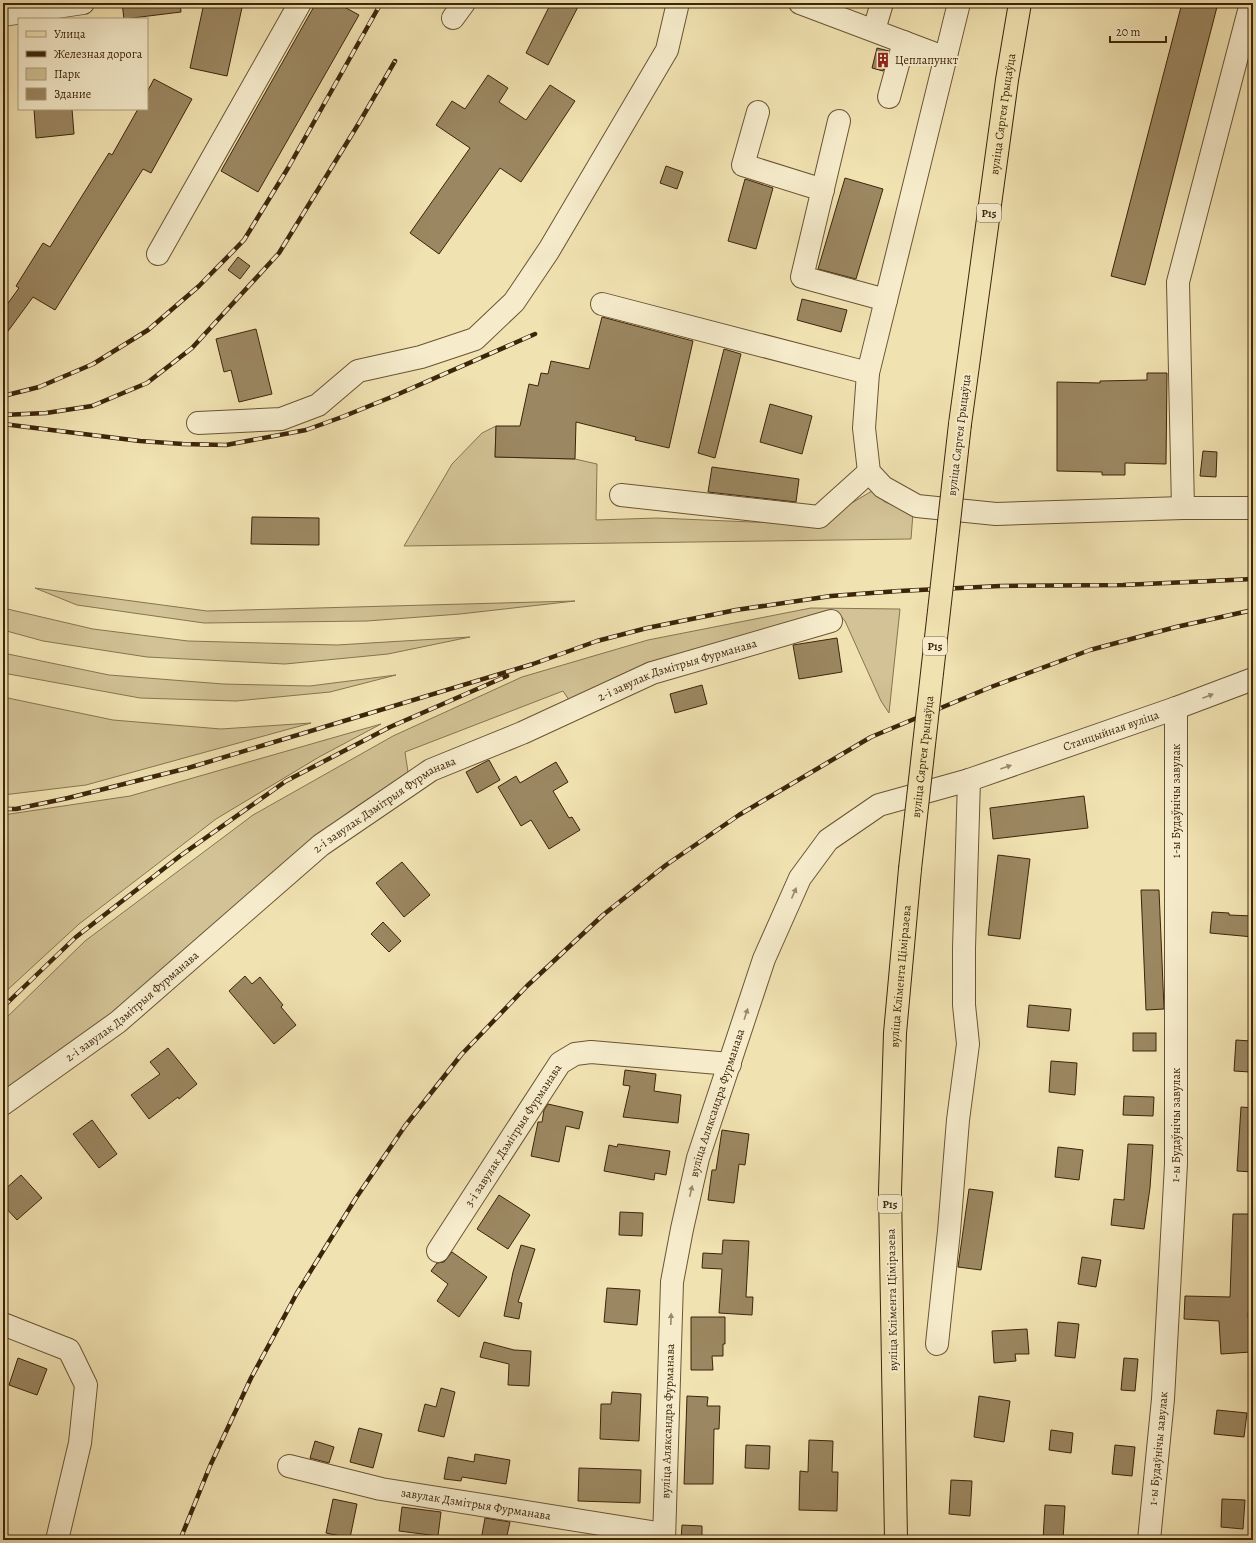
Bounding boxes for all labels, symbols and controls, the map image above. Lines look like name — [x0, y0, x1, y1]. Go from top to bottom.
legend — [18, 18, 148, 110]
scale bar — [1110, 18, 1166, 44]
text: 20 m — [1116, 24, 1140, 40]
text: Улица — [54, 26, 86, 42]
text: Железная дорога — [54, 46, 143, 62]
building icon: Цеплапункт — [874, 51, 892, 69]
street label: вуліца Сяргея Грыцаўца — [986, 51, 1019, 176]
place label: Цеплапункт — [895, 52, 959, 68]
text: Парк — [54, 66, 80, 82]
text: Здание — [54, 86, 91, 102]
road number: Р15 — [977, 204, 1001, 222]
street label: вуліца Сяргея Грыцаўца — [944, 373, 974, 497]
street label: 2-і завулак Дзмітрыя Фурманава — [595, 635, 759, 705]
road number: Р15 — [923, 637, 947, 655]
one-way arrow — [1202, 692, 1214, 698]
street label: вуліца Сяргея Грыцаўца — [908, 694, 937, 819]
street label: Станцыйная вуліца — [1061, 706, 1162, 755]
street label: 1-ы Будаўнічы завулак — [1168, 744, 1184, 858]
street label: 2-і завулак Дзмітрыя Фурманава — [309, 753, 459, 857]
one-way arrow — [1000, 764, 1012, 770]
one-way arrow — [791, 886, 797, 898]
street label: вуліца Клімента Ціміразева — [887, 904, 915, 1048]
street label: 2-і завулак Дзмітрыя Фурманава — [62, 947, 202, 1065]
one-way arrow — [743, 1007, 749, 1019]
street label: вуліца Аляксандра Фурманава — [686, 1026, 748, 1179]
street label: 3-і завулак Дзмітрыя Фурманава — [461, 1060, 566, 1210]
street label: 1-ы Будаўнічы завулак — [1167, 1068, 1184, 1183]
one-way arrow — [688, 1185, 694, 1197]
road number: Р15 — [878, 1195, 902, 1213]
street label: вуліца Клімента Ціміразева — [883, 1228, 901, 1372]
one-way arrow — [668, 1312, 674, 1325]
street label: вуліца Аляксандра Фурманава — [657, 1343, 678, 1499]
street label: 1-ы Будаўнічы завулак — [1144, 1391, 1171, 1506]
street label: завулак Дзмітрыя Фурманава — [400, 1484, 553, 1524]

